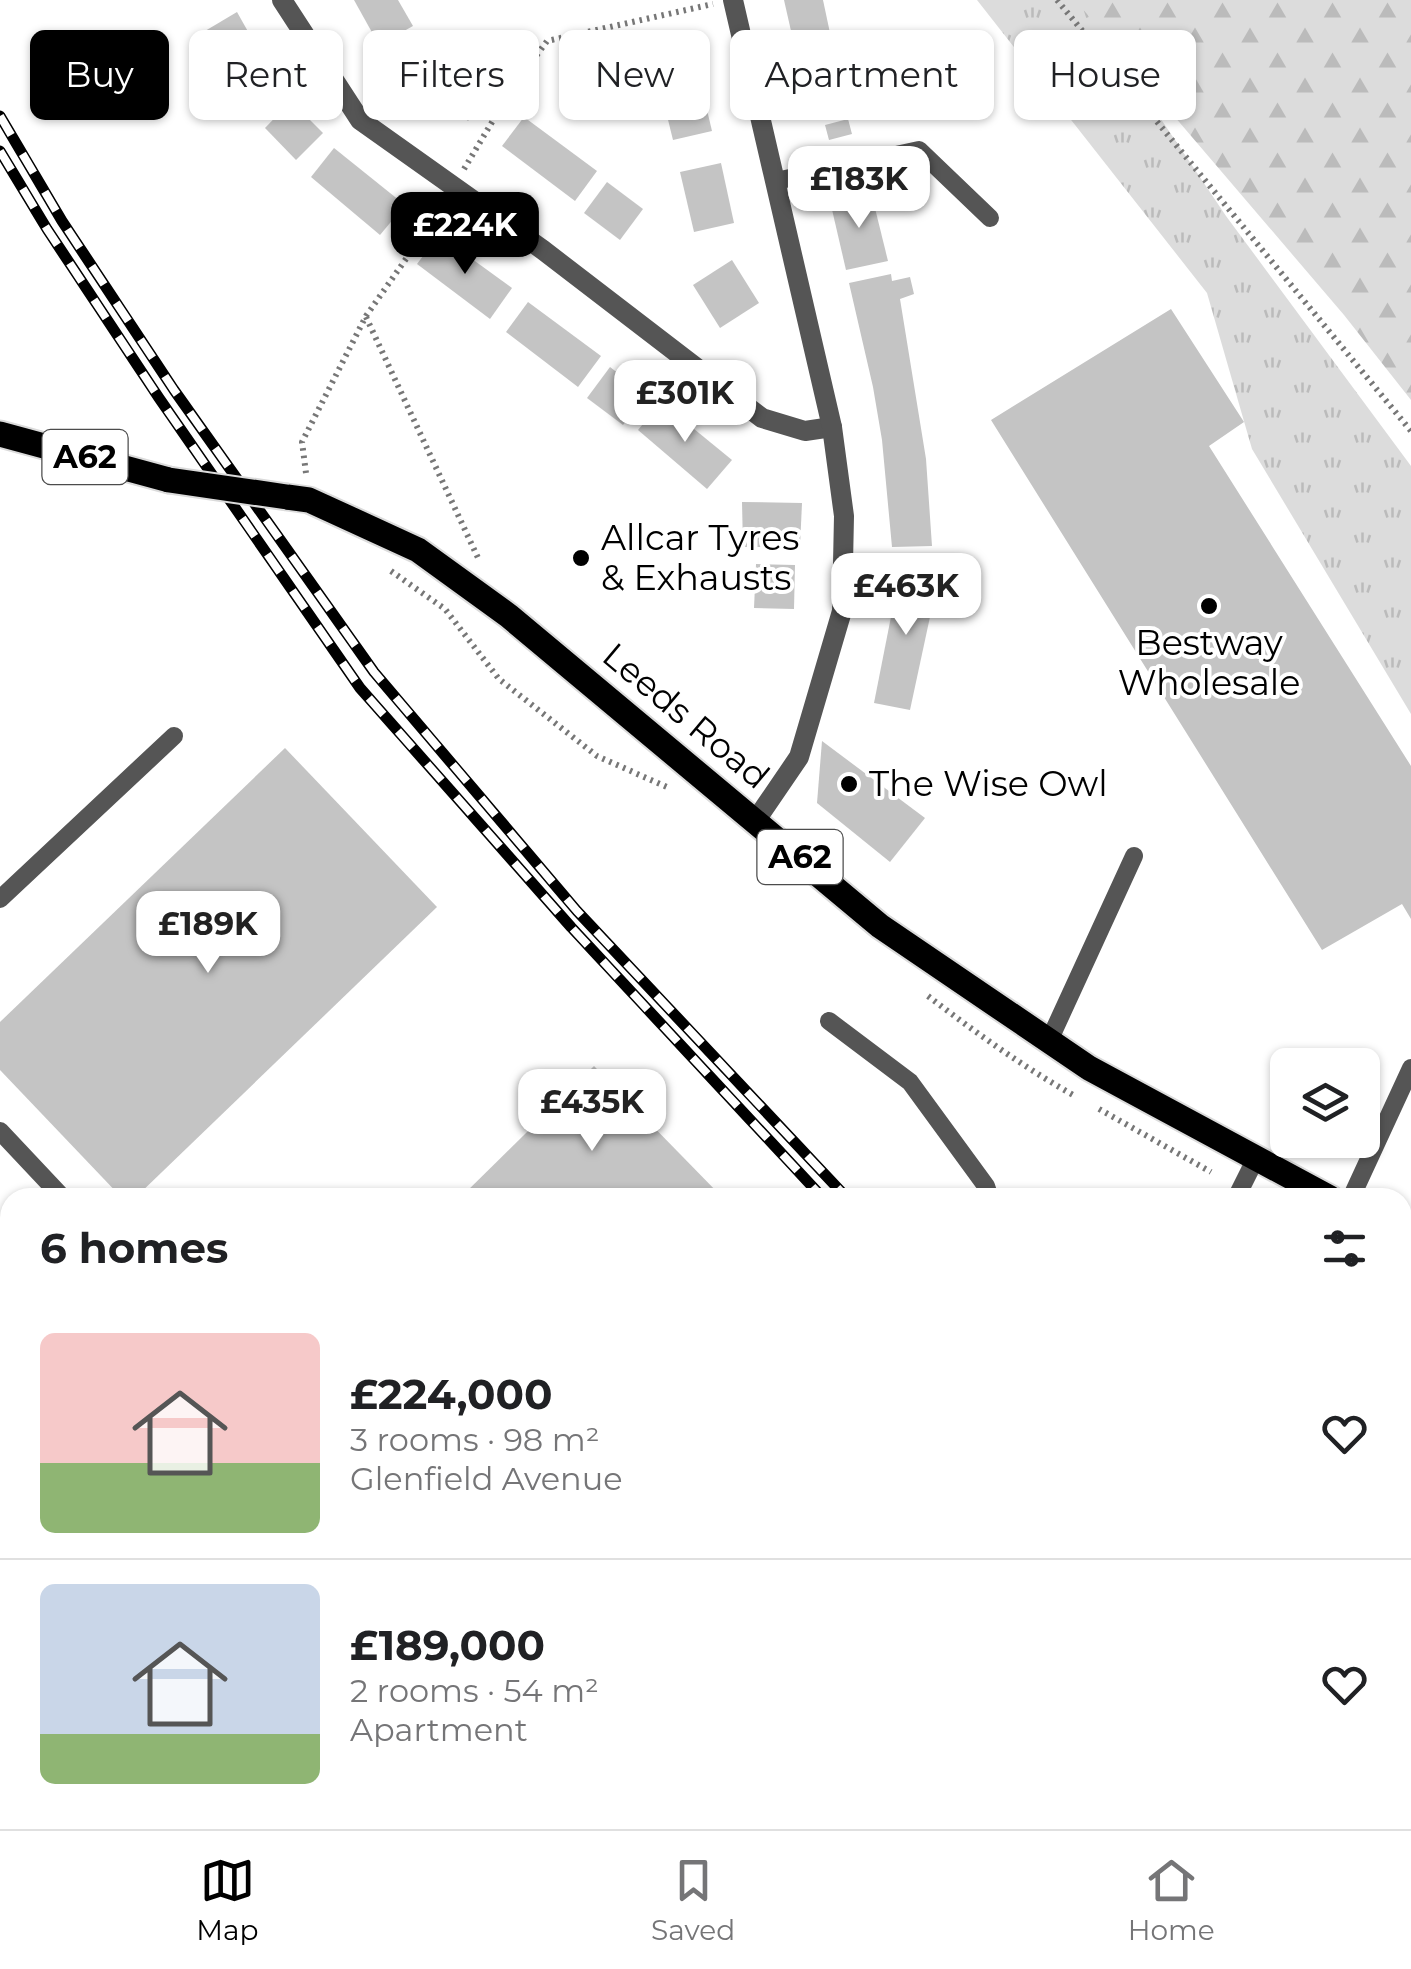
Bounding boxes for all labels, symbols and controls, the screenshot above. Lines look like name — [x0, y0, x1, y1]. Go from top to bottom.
chip: Buy — [30, 30, 169, 120]
chip: Rent — [189, 30, 343, 120]
chip: Filters — [363, 30, 539, 120]
chip: New — [559, 30, 710, 120]
chip: Apartment — [730, 30, 994, 120]
chip: House — [1014, 30, 1196, 120]
pin: £183K — [789, 146, 929, 231]
text: £183K — [810, 159, 908, 198]
pin: £224K — [395, 192, 535, 277]
text: £224K — [413, 205, 517, 244]
pin: £301K — [615, 360, 755, 445]
text: £301K — [636, 373, 734, 412]
road number: A62 — [42, 430, 128, 484]
place label: Allcar Tyres & Exhausts — [601, 516, 799, 599]
marker: Allcar Tyres & Exhausts — [570, 547, 592, 569]
pin: £463K — [836, 553, 976, 638]
text: £463K — [853, 566, 959, 605]
marker: Bestway Wholesale — [1198, 595, 1220, 617]
place label: Bestway Wholesale — [1118, 621, 1300, 704]
street label: Leeds Road — [594, 634, 778, 798]
place label: The Wise Owl — [869, 762, 1108, 805]
marker: The Wise Owl — [838, 773, 860, 795]
road number: A62 — [758, 830, 842, 884]
pin: £189K — [138, 891, 278, 976]
text: £189K — [158, 904, 258, 943]
map controls — [1270, 1048, 1380, 1158]
button: layers — [1270, 1048, 1380, 1158]
pin: £435K — [522, 1069, 662, 1154]
text: £435K — [540, 1082, 644, 1121]
icon: filters — [1317, 1221, 1372, 1276]
text: 6 homes — [40, 1222, 228, 1274]
text: £224,000 — [350, 1368, 553, 1420]
icon: home — [120, 1373, 240, 1493]
icon: heart — [1317, 1406, 1372, 1461]
text: 3 rooms · 98 m² — [350, 1420, 599, 1459]
text: Glenfield Avenue — [350, 1459, 623, 1498]
text: £189,000 — [350, 1619, 545, 1671]
icon: home — [120, 1624, 240, 1744]
icon: heart — [1317, 1657, 1372, 1712]
text: 2 rooms · 54 m² — [350, 1671, 599, 1710]
text: Apartment — [350, 1710, 528, 1749]
tab: Map — [196, 1853, 259, 1947]
tab: Saved — [651, 1853, 735, 1947]
tab: Home — [1128, 1853, 1215, 1947]

